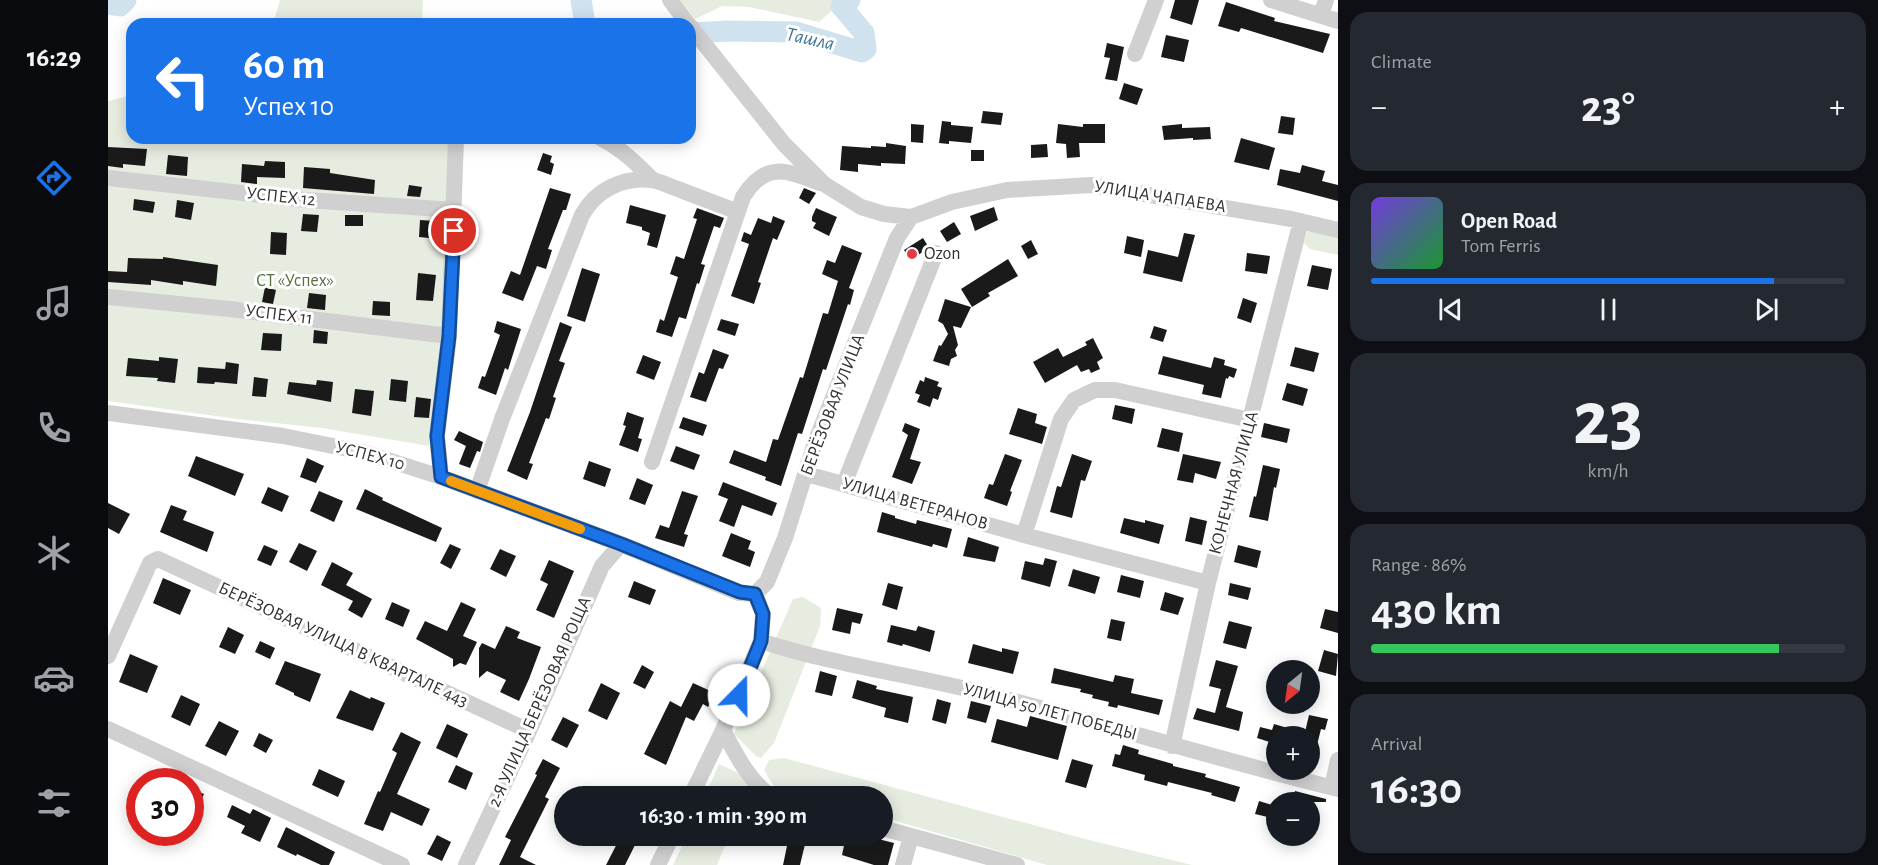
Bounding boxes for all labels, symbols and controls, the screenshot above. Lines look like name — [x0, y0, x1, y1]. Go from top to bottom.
water label: Ташла — [784, 24, 836, 54]
icon: left — [144, 42, 222, 120]
text: 16:29 — [27, 44, 81, 71]
text: 60 m — [243, 44, 325, 86]
text: Climate — [1371, 52, 1432, 72]
text: 23° — [1581, 85, 1635, 130]
text: − — [1371, 91, 1387, 124]
text: + — [1829, 91, 1845, 124]
text: Успех 10 — [243, 93, 334, 120]
icon: directions — [33, 157, 75, 199]
street label: УЛИЦА ЧАПАЕВА — [1093, 178, 1227, 216]
street label: УСПЕХ 12 — [246, 184, 316, 210]
pin — [428, 205, 479, 256]
text: Open Road — [1461, 210, 1557, 232]
icon: arrive — [437, 214, 470, 247]
text: Tom Ferris — [1461, 236, 1541, 256]
place label: Ozon — [924, 245, 961, 263]
marker: Ozon — [905, 247, 919, 261]
park label: СТ «Успех» — [256, 272, 334, 290]
icon: music — [33, 282, 75, 324]
icon: previous — [1434, 293, 1467, 326]
icon: pause — [1592, 293, 1625, 326]
icon: next — [1750, 293, 1783, 326]
street label: УСПЕХ 11 — [244, 302, 314, 328]
street label: БЕРЁЗОВАЯ УЛИЦА — [796, 331, 868, 478]
text: 23 — [1573, 381, 1643, 459]
icon: phone — [33, 407, 75, 449]
street label: КОНЕЧНАЯ УЛИЦА — [1206, 409, 1262, 557]
street label: УСПЕХ 10 — [334, 438, 406, 474]
text: km/h — [1587, 461, 1629, 481]
street label: УЛИЦА ВЕТЕРАНОВ — [840, 475, 990, 533]
icon: climate — [33, 532, 75, 574]
text: Range · 86% — [1371, 555, 1467, 575]
street label: БЕРЁЗОВАЯ УЛИЦА В КВАРТАЛЕ 443 — [216, 577, 471, 711]
text: 430 km — [1371, 588, 1502, 633]
street label: 2-Я УЛИЦА БЕРЁЗОВАЯ РОЩА — [484, 593, 595, 810]
icon: car — [33, 657, 75, 699]
north arrow — [1266, 660, 1320, 714]
map controls — [1266, 660, 1320, 846]
position arrow — [707, 663, 771, 727]
street label: УЛИЦА 50 ЛЕТ ПОБЕДЫ — [961, 680, 1139, 744]
button: + — [1266, 726, 1320, 780]
text: Arrival — [1371, 734, 1422, 754]
text: 16:30 — [1371, 767, 1462, 812]
speed limit sign: 30 — [126, 768, 204, 846]
icon: filters — [33, 782, 75, 824]
button: − — [1266, 792, 1320, 846]
text: 16:30 · 1 min · 390 m — [640, 805, 807, 827]

